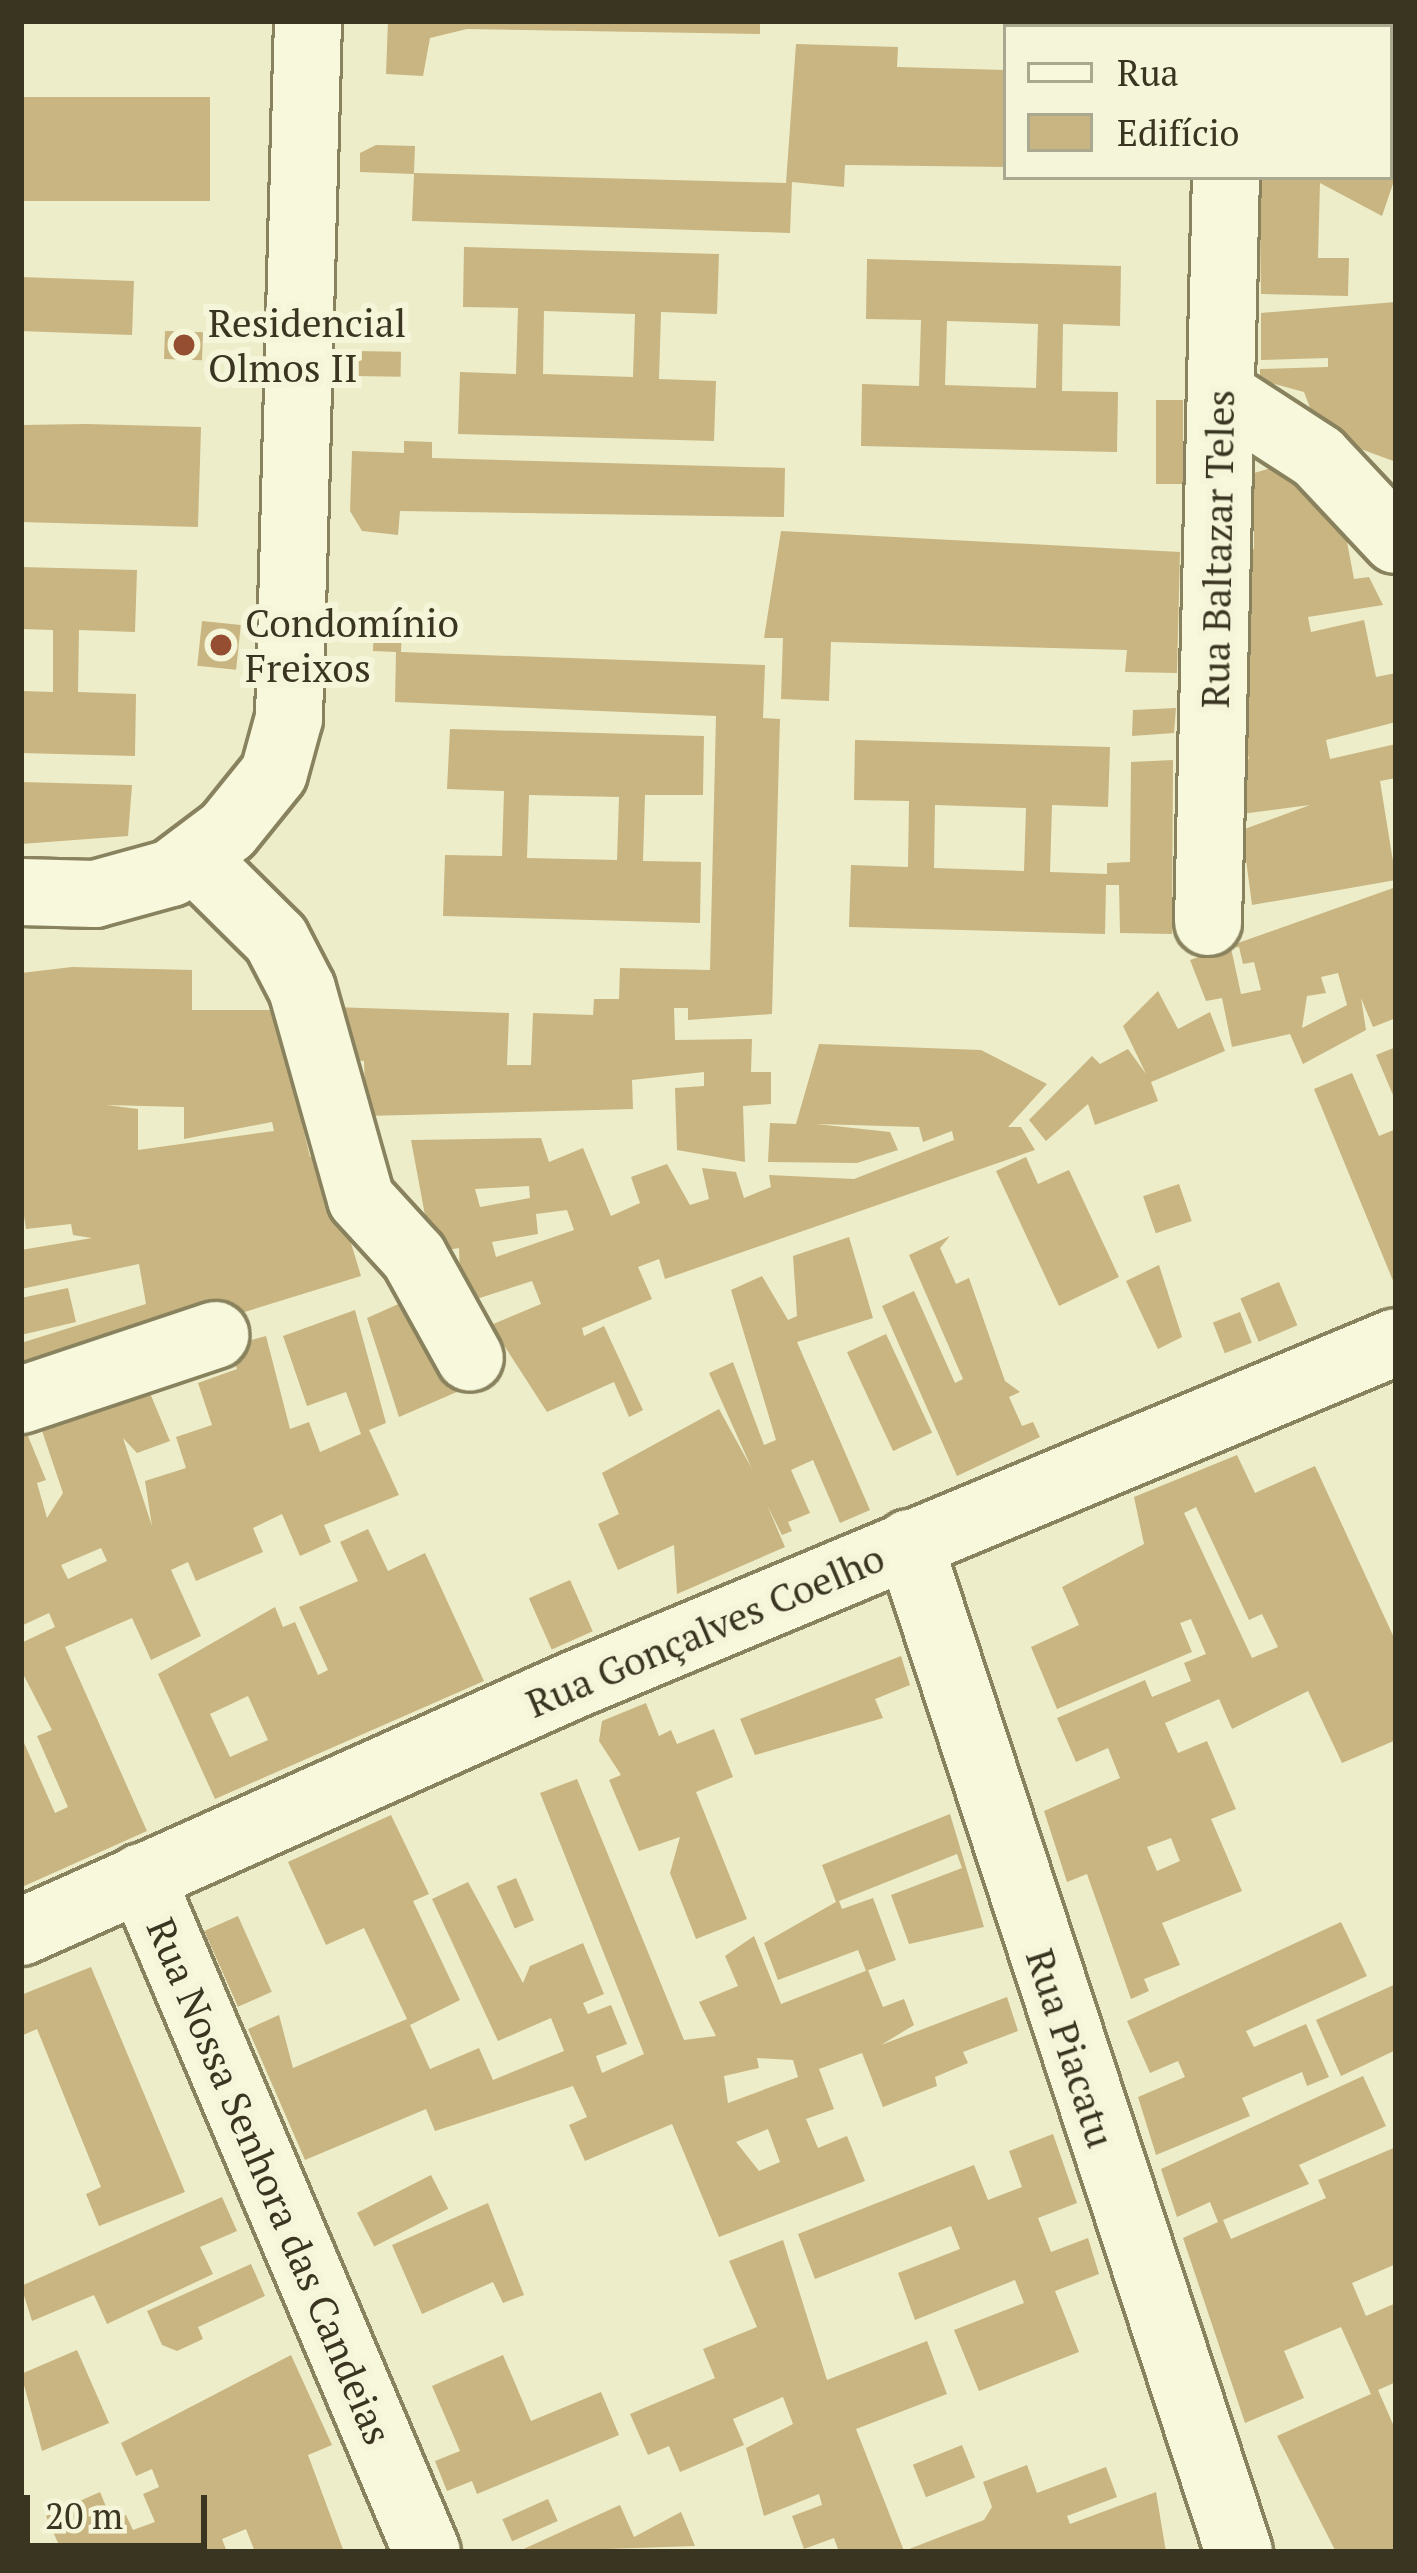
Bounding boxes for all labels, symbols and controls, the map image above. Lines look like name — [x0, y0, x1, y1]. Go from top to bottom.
legend — [1003, 24, 1393, 180]
text: Rua — [1117, 49, 1179, 96]
text: Edifício — [1117, 109, 1239, 156]
place label: Residencial Olmos II — [208, 300, 406, 391]
marker: Residencial Olmos II — [171, 332, 197, 358]
street label: Rua Baltazar Teles — [1191, 389, 1243, 709]
place label: Condomínio Freixos — [245, 600, 459, 691]
marker: Condomínio Freixos — [208, 632, 234, 658]
street label: Rua Gonçalves Coelho — [519, 1533, 891, 1727]
street label: Rua Nossa Senhora das Candeias — [138, 1911, 402, 2451]
street label: Rua Piacatu — [1017, 1943, 1125, 2153]
scale bar — [30, 2471, 213, 2545]
text: 20 m — [45, 2492, 123, 2539]

